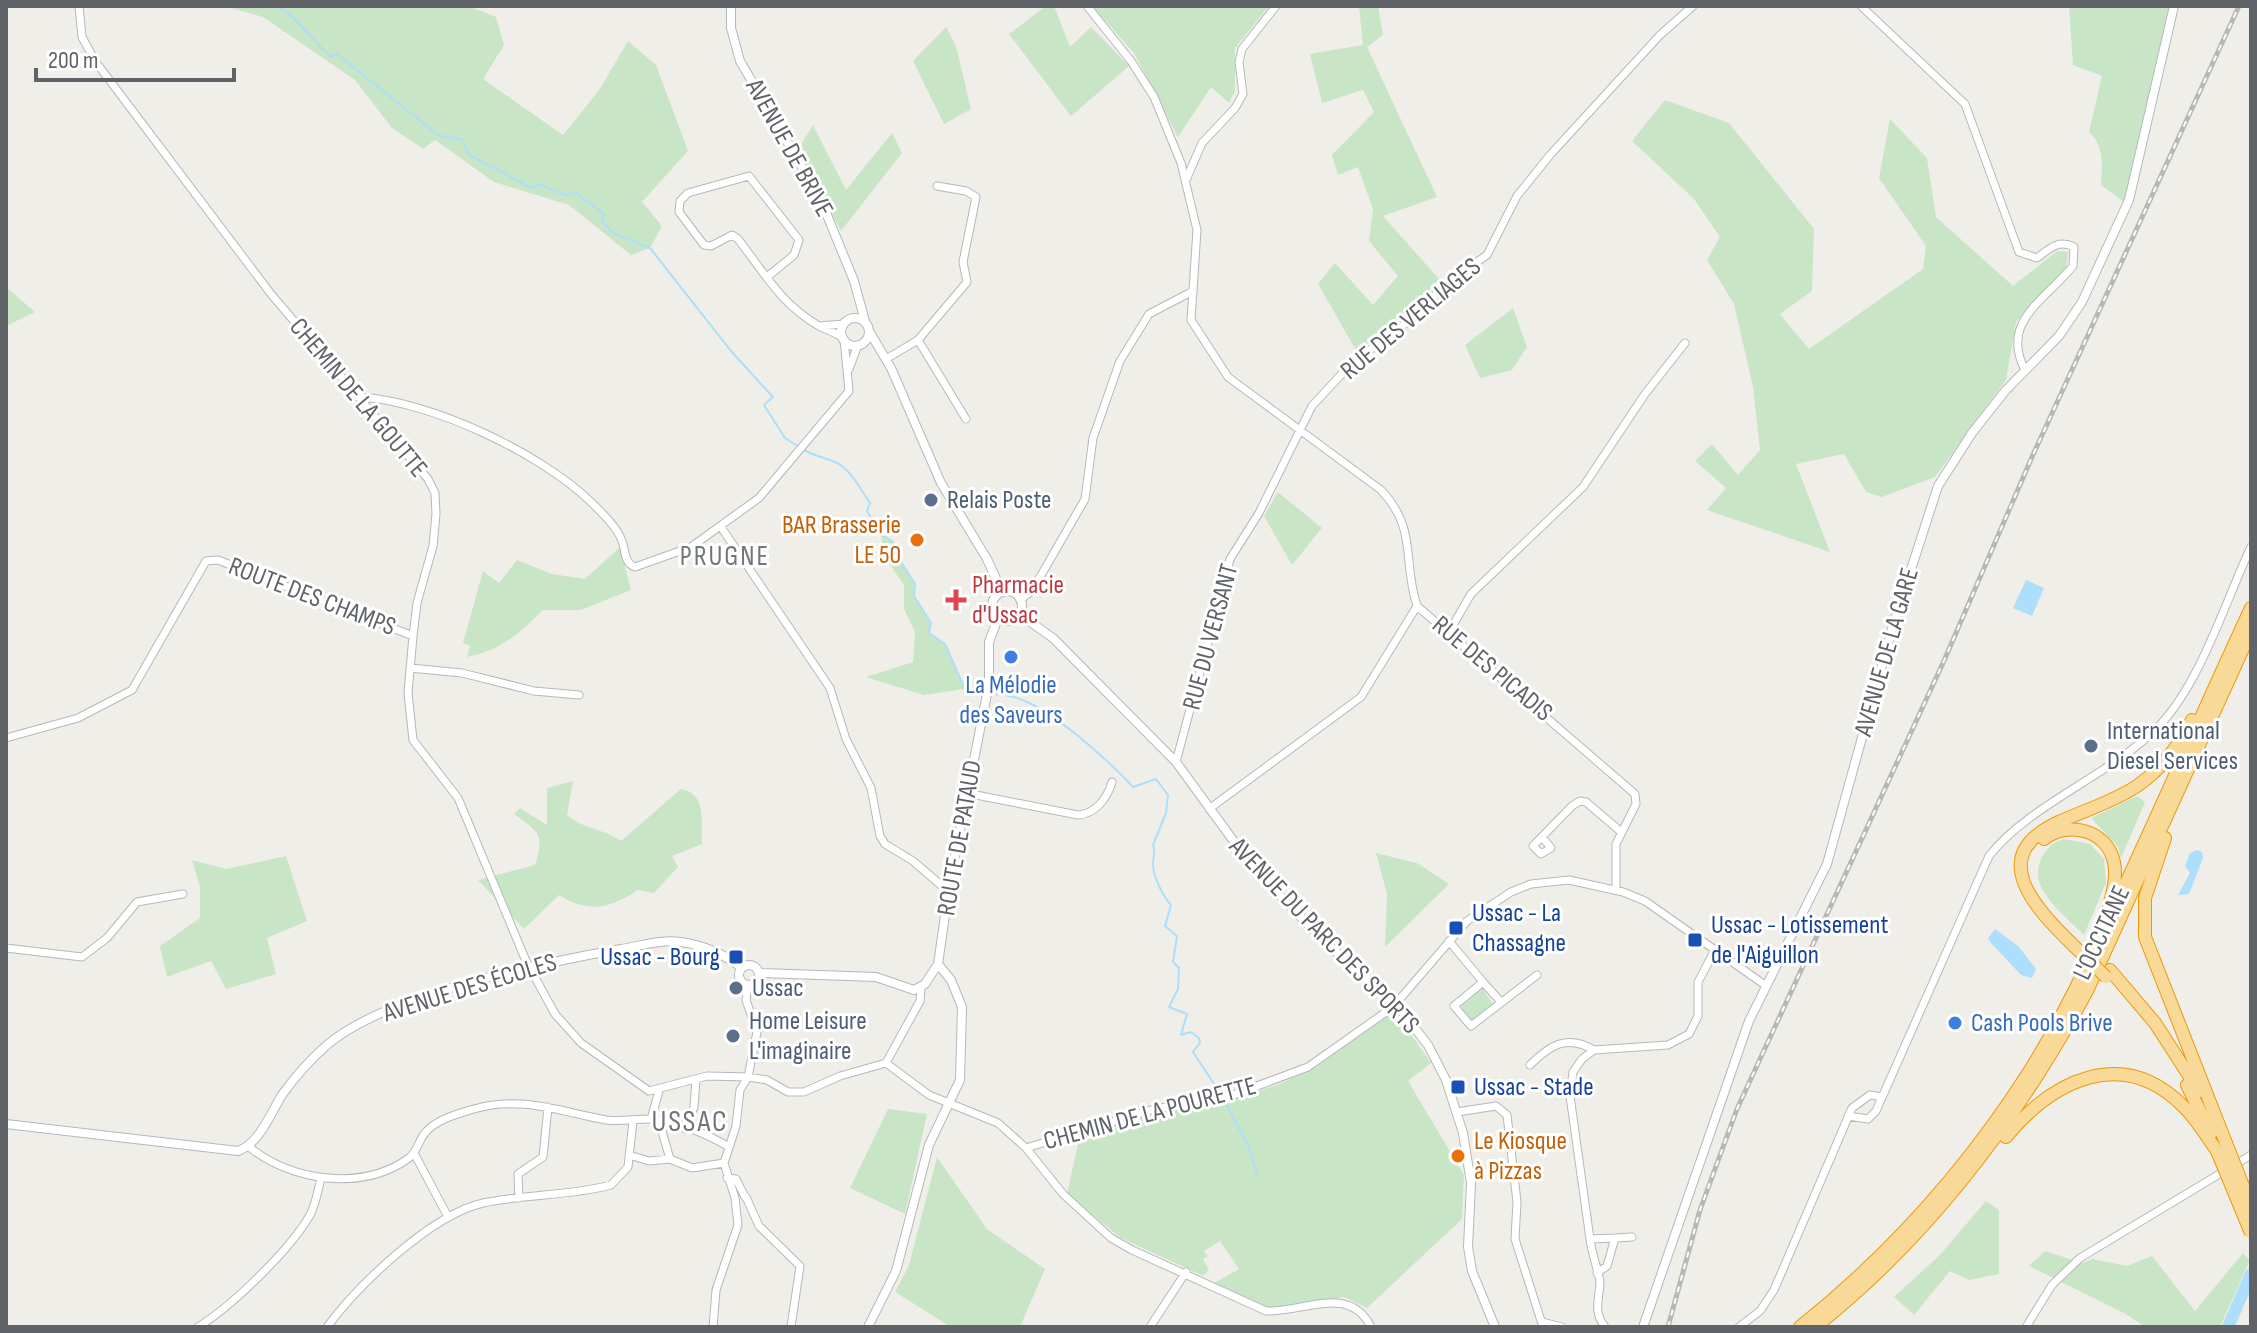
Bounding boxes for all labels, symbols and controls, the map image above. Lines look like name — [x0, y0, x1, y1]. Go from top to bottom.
scale bar — [36, 32, 234, 82]
text: 200 m — [48, 46, 99, 75]
street label: AVENUE DE BRIVE — [738, 73, 840, 222]
street label: RUE DES VERLIAGES — [1335, 251, 1487, 387]
street label: CHEMIN DE LA GOUTTE — [282, 312, 434, 484]
place label: Relais Poste — [947, 485, 1052, 516]
marker: Relais Poste — [922, 491, 940, 509]
place label: BAR Brasserie LE 50 — [782, 510, 901, 571]
marker: BAR Brasserie LE 50 — [908, 531, 926, 549]
district label: PRUGNE — [680, 540, 770, 573]
street label: ROUTE DES CHAMPS — [224, 551, 400, 643]
street label: RUE DU VERSANT — [1177, 561, 1245, 713]
street label: AVENUE DE LA GARE — [1848, 564, 1926, 741]
place label: Pharmacie d'Ussac — [972, 570, 1064, 631]
marker: Pharmacie d'Ussac — [947, 591, 965, 609]
street label: RUE DES PICADIS — [1426, 610, 1558, 728]
marker: La Mélodie des Saveurs — [1002, 648, 1020, 666]
place label: La Mélodie des Saveurs — [959, 670, 1063, 731]
place label: International Diesel Services — [2107, 716, 2238, 777]
marker: International Diesel Services — [2082, 737, 2100, 755]
street label: ROUTE DE PATAUD — [931, 758, 989, 918]
street label: AVENUE DU PARC DES SPORTS — [1222, 831, 1426, 1040]
street label: L'OCCITANE — [2067, 881, 2137, 985]
place label: Ussac - La Chassagne — [1472, 898, 1566, 959]
place label: Ussac - Lotissement de l'Aiguillon — [1711, 910, 1889, 971]
marker: Ussac - La Chassagne — [1447, 919, 1465, 937]
marker: Ussac - Lotissement de l'Aiguillon — [1686, 931, 1704, 949]
place label: Ussac - Bourg — [600, 942, 720, 973]
street label: AVENUE DES ÉCOLES — [379, 947, 560, 1029]
marker: Ussac - Bourg — [727, 948, 745, 966]
place label: Ussac — [752, 973, 804, 1004]
marker: Ussac — [727, 979, 745, 997]
place label: Home Leisure L'imaginaire — [749, 1006, 867, 1067]
place label: Cash Pools Brive — [1971, 1008, 2113, 1039]
marker: Cash Pools Brive — [1946, 1014, 1964, 1032]
marker: Home Leisure L'imaginaire — [724, 1027, 742, 1045]
street label: CHEMIN DE LA POURETTE — [1040, 1071, 1260, 1157]
place label: Ussac - Stade — [1474, 1072, 1594, 1103]
marker: Ussac - Stade — [1449, 1078, 1467, 1096]
district label: USSAC — [651, 1104, 729, 1140]
place label: Le Kiosque à Pizzas — [1474, 1126, 1567, 1187]
marker: Le Kiosque à Pizzas — [1449, 1147, 1467, 1165]

